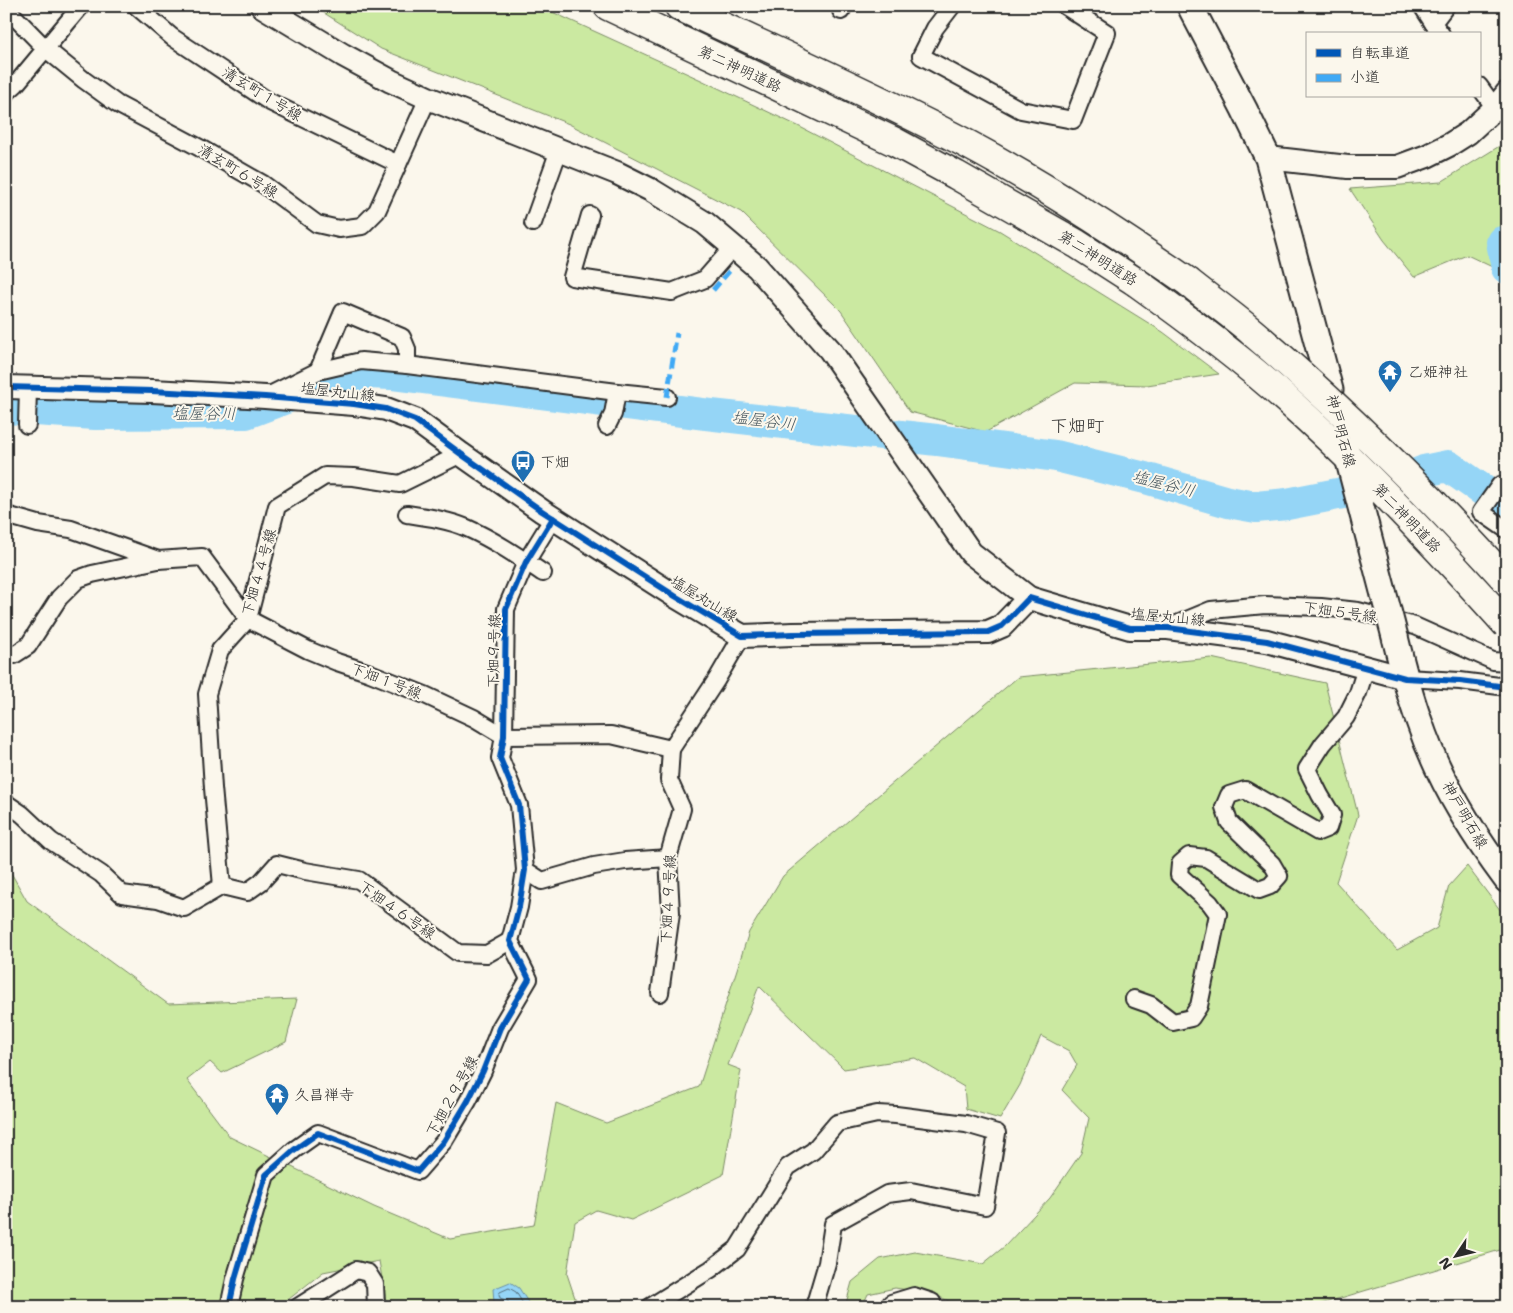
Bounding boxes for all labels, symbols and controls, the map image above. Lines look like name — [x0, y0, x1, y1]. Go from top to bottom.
legend — [1306, 32, 1480, 98]
street label: 第二神明道路 — [695, 41, 785, 97]
text: 自転車道 — [1350, 43, 1410, 63]
street label: 清玄町１号線 — [218, 62, 306, 126]
text: 小道 — [1350, 67, 1380, 87]
street label: 清玄町６号線 — [194, 139, 282, 203]
street label: 第二神明道路 — [1055, 226, 1141, 290]
temple icon: 乙姫神社 — [1377, 359, 1403, 393]
place label: 乙姫神社 — [1408, 362, 1468, 382]
street label: 塩屋丸山線 — [300, 378, 376, 406]
street label: 神戸明石線 — [1322, 392, 1360, 470]
water label: 塩屋谷川 — [172, 403, 236, 424]
water label: 塩屋谷川 — [731, 406, 797, 435]
district label: 下畑町 — [1050, 414, 1104, 438]
bus stop icon: 下畑 — [510, 449, 536, 483]
place label: 下畑 — [540, 452, 570, 472]
water label: 塩屋谷川 — [1130, 466, 1197, 501]
street label: 第二神明道路 — [1369, 479, 1445, 557]
street label: 下畑４４号線 — [237, 526, 281, 618]
street label: 塩屋丸山線 — [667, 571, 741, 627]
street label: 下畑５号線 — [1301, 597, 1379, 627]
street label: 塩屋丸山線 — [1130, 604, 1206, 630]
street label: 下畑９号線 — [483, 613, 505, 689]
street label: 下畑１号線 — [347, 658, 425, 704]
street label: 神戸明石線 — [1438, 778, 1492, 852]
street label: 下畑４９号線 — [656, 854, 680, 944]
street label: 下畑４６号線 — [354, 876, 440, 944]
street label: 下畑２９号線 — [421, 1052, 483, 1140]
temple icon: 久昌禅寺 — [264, 1082, 290, 1116]
place label: 久昌禅寺 — [294, 1085, 354, 1105]
north arrow — [1430, 1230, 1480, 1280]
text: N — [1435, 1254, 1456, 1273]

